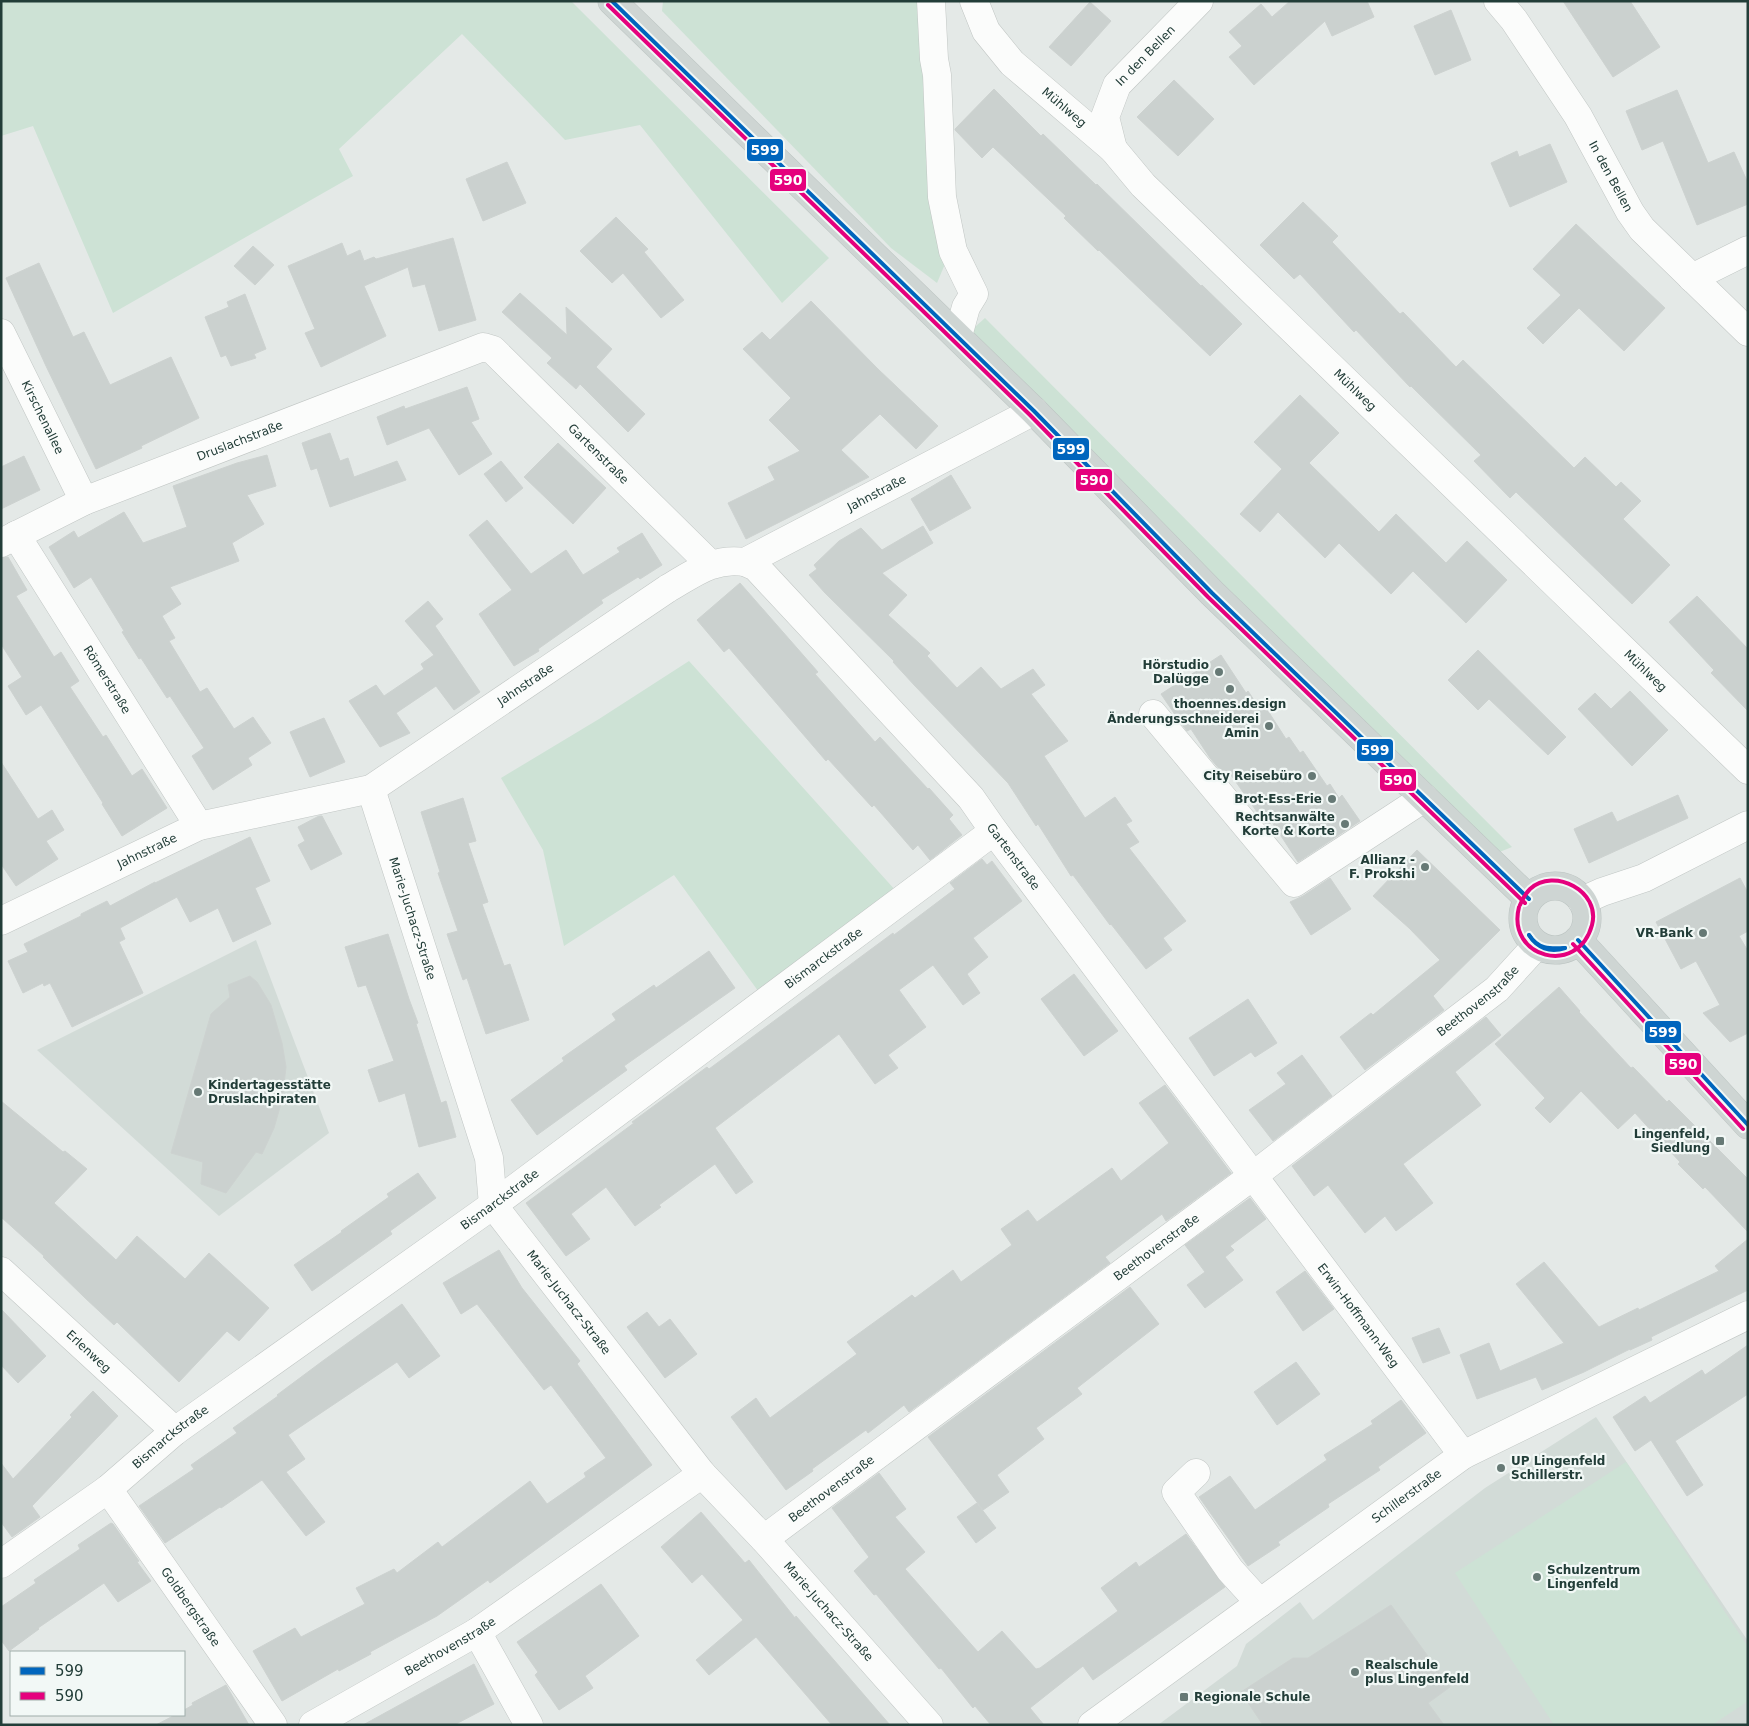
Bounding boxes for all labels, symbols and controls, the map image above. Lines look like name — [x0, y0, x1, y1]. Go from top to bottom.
street label: In den Bellen — [1113, 23, 1178, 89]
street label: Mühlweg — [1039, 85, 1089, 130]
line badge: 599 — [746, 138, 784, 162]
street label: In den Bellen — [1586, 139, 1636, 214]
text: 599 — [750, 142, 780, 158]
line badge: 590 — [769, 168, 807, 192]
text: 590 — [773, 172, 803, 188]
street label: Mühlweg — [1331, 366, 1379, 414]
street label: Kirschenallee — [19, 378, 67, 456]
street label: Druslachstraße — [195, 418, 285, 464]
street label: Gartenstraße — [565, 421, 632, 487]
line badge: 599 — [1052, 437, 1090, 461]
text: 599 — [1056, 441, 1086, 457]
line badge: 590 — [1075, 468, 1113, 492]
street label: Jahnstraße — [844, 472, 908, 515]
text: 590 — [1079, 472, 1109, 488]
street label: Römerstraße — [80, 643, 134, 716]
street label: Mühlweg — [1621, 647, 1670, 695]
place label: Hörstudio Dalügge — [1142, 658, 1209, 686]
street label: Jahnstraße — [494, 661, 556, 709]
marker: Hörstudio Dalügge — [1213, 666, 1225, 678]
marker: thoennes.design — [1224, 683, 1236, 695]
place label: thoennes.design — [1174, 697, 1286, 711]
place label: Änderungsschneiderei Amin — [1107, 711, 1259, 740]
marker: Änderungsschneiderei Amin — [1263, 720, 1275, 732]
line badge: 599 — [1356, 738, 1394, 762]
text: 599 — [1360, 742, 1390, 758]
line badge: 590 — [1379, 768, 1417, 792]
place label: City Reisebüro — [1203, 769, 1302, 783]
marker: City Reisebüro — [1306, 770, 1318, 782]
text: 590 — [1383, 772, 1413, 788]
place label: Brot-Ess-Erie — [1234, 792, 1322, 806]
marker: Brot-Ess-Erie — [1326, 793, 1338, 805]
place label: Rechtsanwälte Korte & Korte — [1235, 810, 1335, 838]
marker: Rechtsanwälte Korte & Korte — [1339, 818, 1351, 830]
street label: Gartenstraße — [984, 821, 1043, 893]
street label: Jahnstraße — [114, 831, 179, 872]
place label: Allianz - F. Prokshi — [1349, 853, 1415, 881]
street label: Marie-Juchacz-Straße — [386, 855, 439, 982]
marker: Allianz - F. Prokshi — [1419, 861, 1431, 873]
street label: Bismarckstraße — [782, 925, 865, 992]
place label: VR-Bank — [1636, 926, 1694, 940]
marker: VR-Bank — [1697, 927, 1709, 939]
street label: Beethovenstraße — [1434, 963, 1522, 1039]
line badge: 599 — [1644, 1020, 1682, 1044]
text: 599 — [1648, 1024, 1678, 1040]
line badge: 590 — [1664, 1052, 1702, 1076]
text: 590 — [1668, 1056, 1698, 1072]
place label: Kindertagesstätte Druslachpiraten — [208, 1078, 331, 1106]
marker: Kindertagesstätte Druslachpiraten — [192, 1086, 204, 1098]
place label: Lingenfeld, Siedlung — [1634, 1127, 1710, 1155]
marker: Lingenfeld, Siedlung — [1714, 1135, 1726, 1147]
street label: Bismarckstraße — [458, 1166, 541, 1233]
street label: Beethovenstraße — [1111, 1211, 1202, 1284]
street label: Marie-Juchacz-Straße — [524, 1248, 614, 1357]
street label: Erwin-Hoffmann-Weg — [1315, 1261, 1402, 1370]
street label: Erlenweg — [63, 1328, 114, 1376]
street label: Bismarckstraße — [130, 1402, 211, 1472]
street label: Beethovenstraße — [786, 1453, 877, 1525]
place label: UP Lingenfeld Schillerstr. — [1511, 1454, 1605, 1482]
marker: UP Lingenfeld Schillerstr. — [1495, 1462, 1507, 1474]
street label: Schillerstraße — [1369, 1466, 1444, 1526]
street label: Marie-Juchacz-Straße — [781, 1559, 876, 1664]
place label: Schulzentrum Lingenfeld — [1547, 1563, 1640, 1591]
street label: Goldbergstraße — [158, 1565, 223, 1649]
marker: Schulzentrum Lingenfeld — [1531, 1571, 1543, 1583]
street label: Beethovenstraße — [402, 1614, 498, 1679]
legend — [10, 1651, 185, 1716]
place label: Realschule plus Lingenfeld — [1365, 1658, 1469, 1686]
text: 599 — [55, 1662, 84, 1680]
marker: Realschule plus Lingenfeld — [1349, 1666, 1361, 1678]
text: 590 — [55, 1687, 84, 1705]
place label: Regionale Schule — [1194, 1690, 1311, 1704]
marker: Regionale Schule — [1178, 1691, 1190, 1703]

